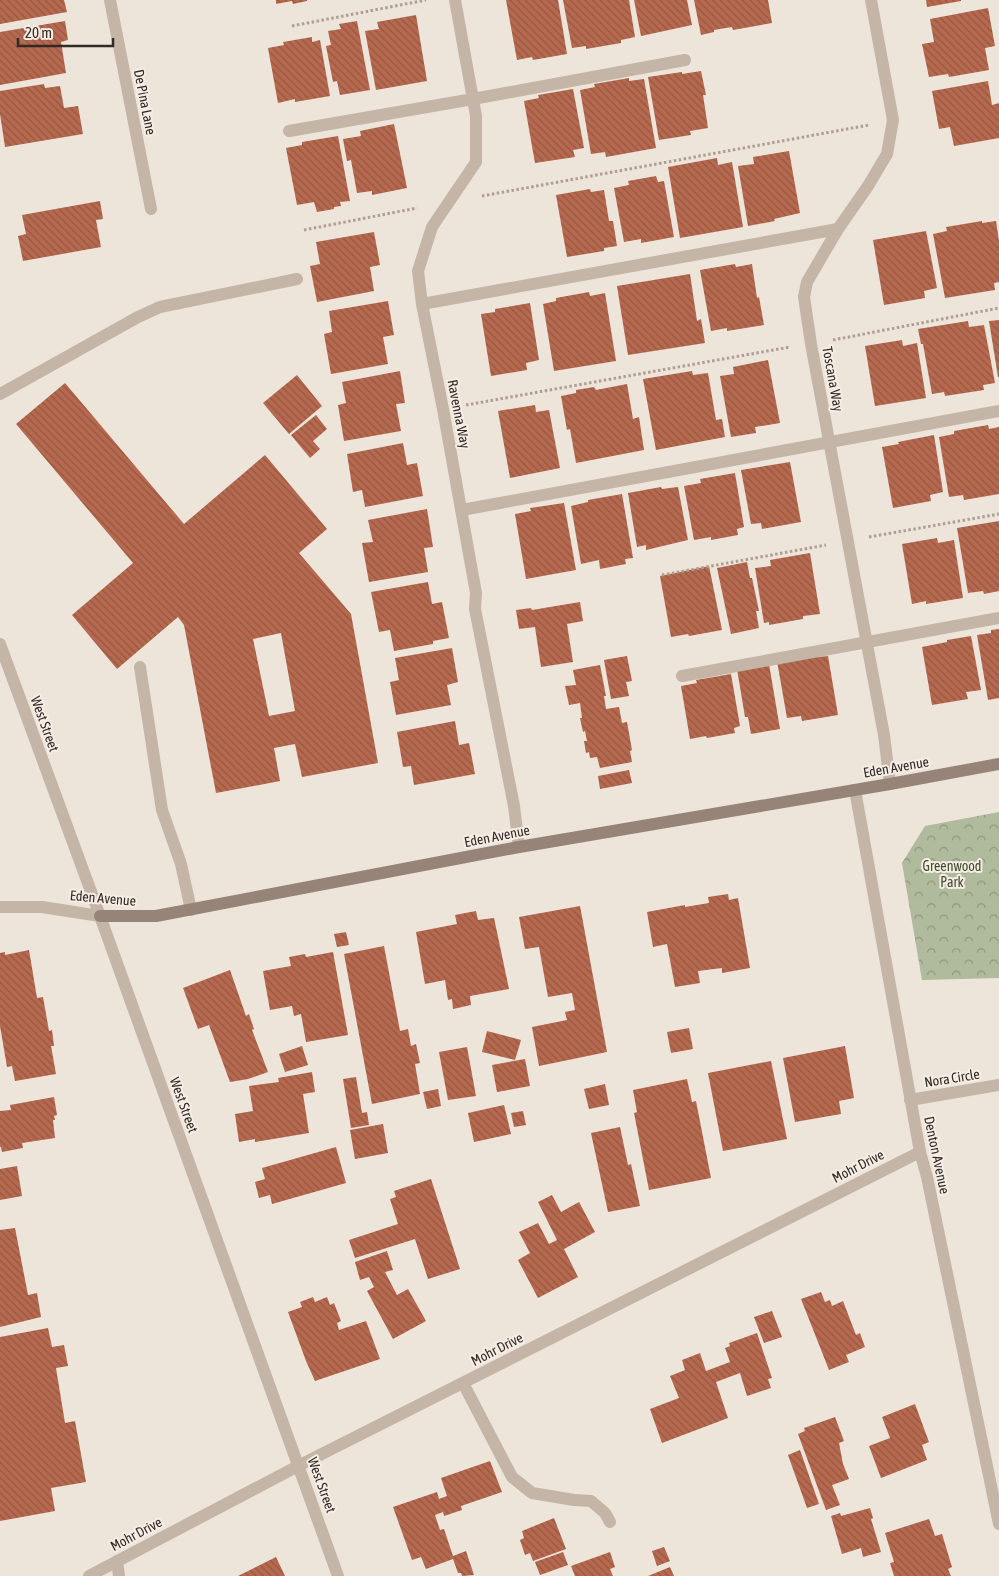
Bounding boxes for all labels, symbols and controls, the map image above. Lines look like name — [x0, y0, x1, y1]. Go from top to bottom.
scale bar — [18, 15, 112, 47]
text: 20 m — [25, 24, 52, 41]
street label: De Pina Lane — [131, 68, 159, 136]
street label: Toscana Way — [819, 345, 847, 413]
street label: Ravenna Way — [445, 378, 474, 450]
street label: West Street — [28, 694, 62, 754]
street label: Eden Avenue — [862, 753, 930, 781]
street label: Eden Avenue — [463, 822, 531, 850]
park label: Greenwood Park — [923, 858, 982, 890]
street label: Eden Avenue — [69, 887, 137, 909]
street label: Nora Circle — [923, 1066, 981, 1090]
street label: West Street — [167, 1075, 201, 1135]
street label: Denton Avenue — [921, 1115, 953, 1195]
street label: Mohr Drive — [829, 1146, 887, 1186]
street label: Mohr Drive — [468, 1329, 526, 1369]
street label: West Street — [305, 1455, 339, 1515]
street label: Mohr Drive — [108, 1514, 164, 1554]

